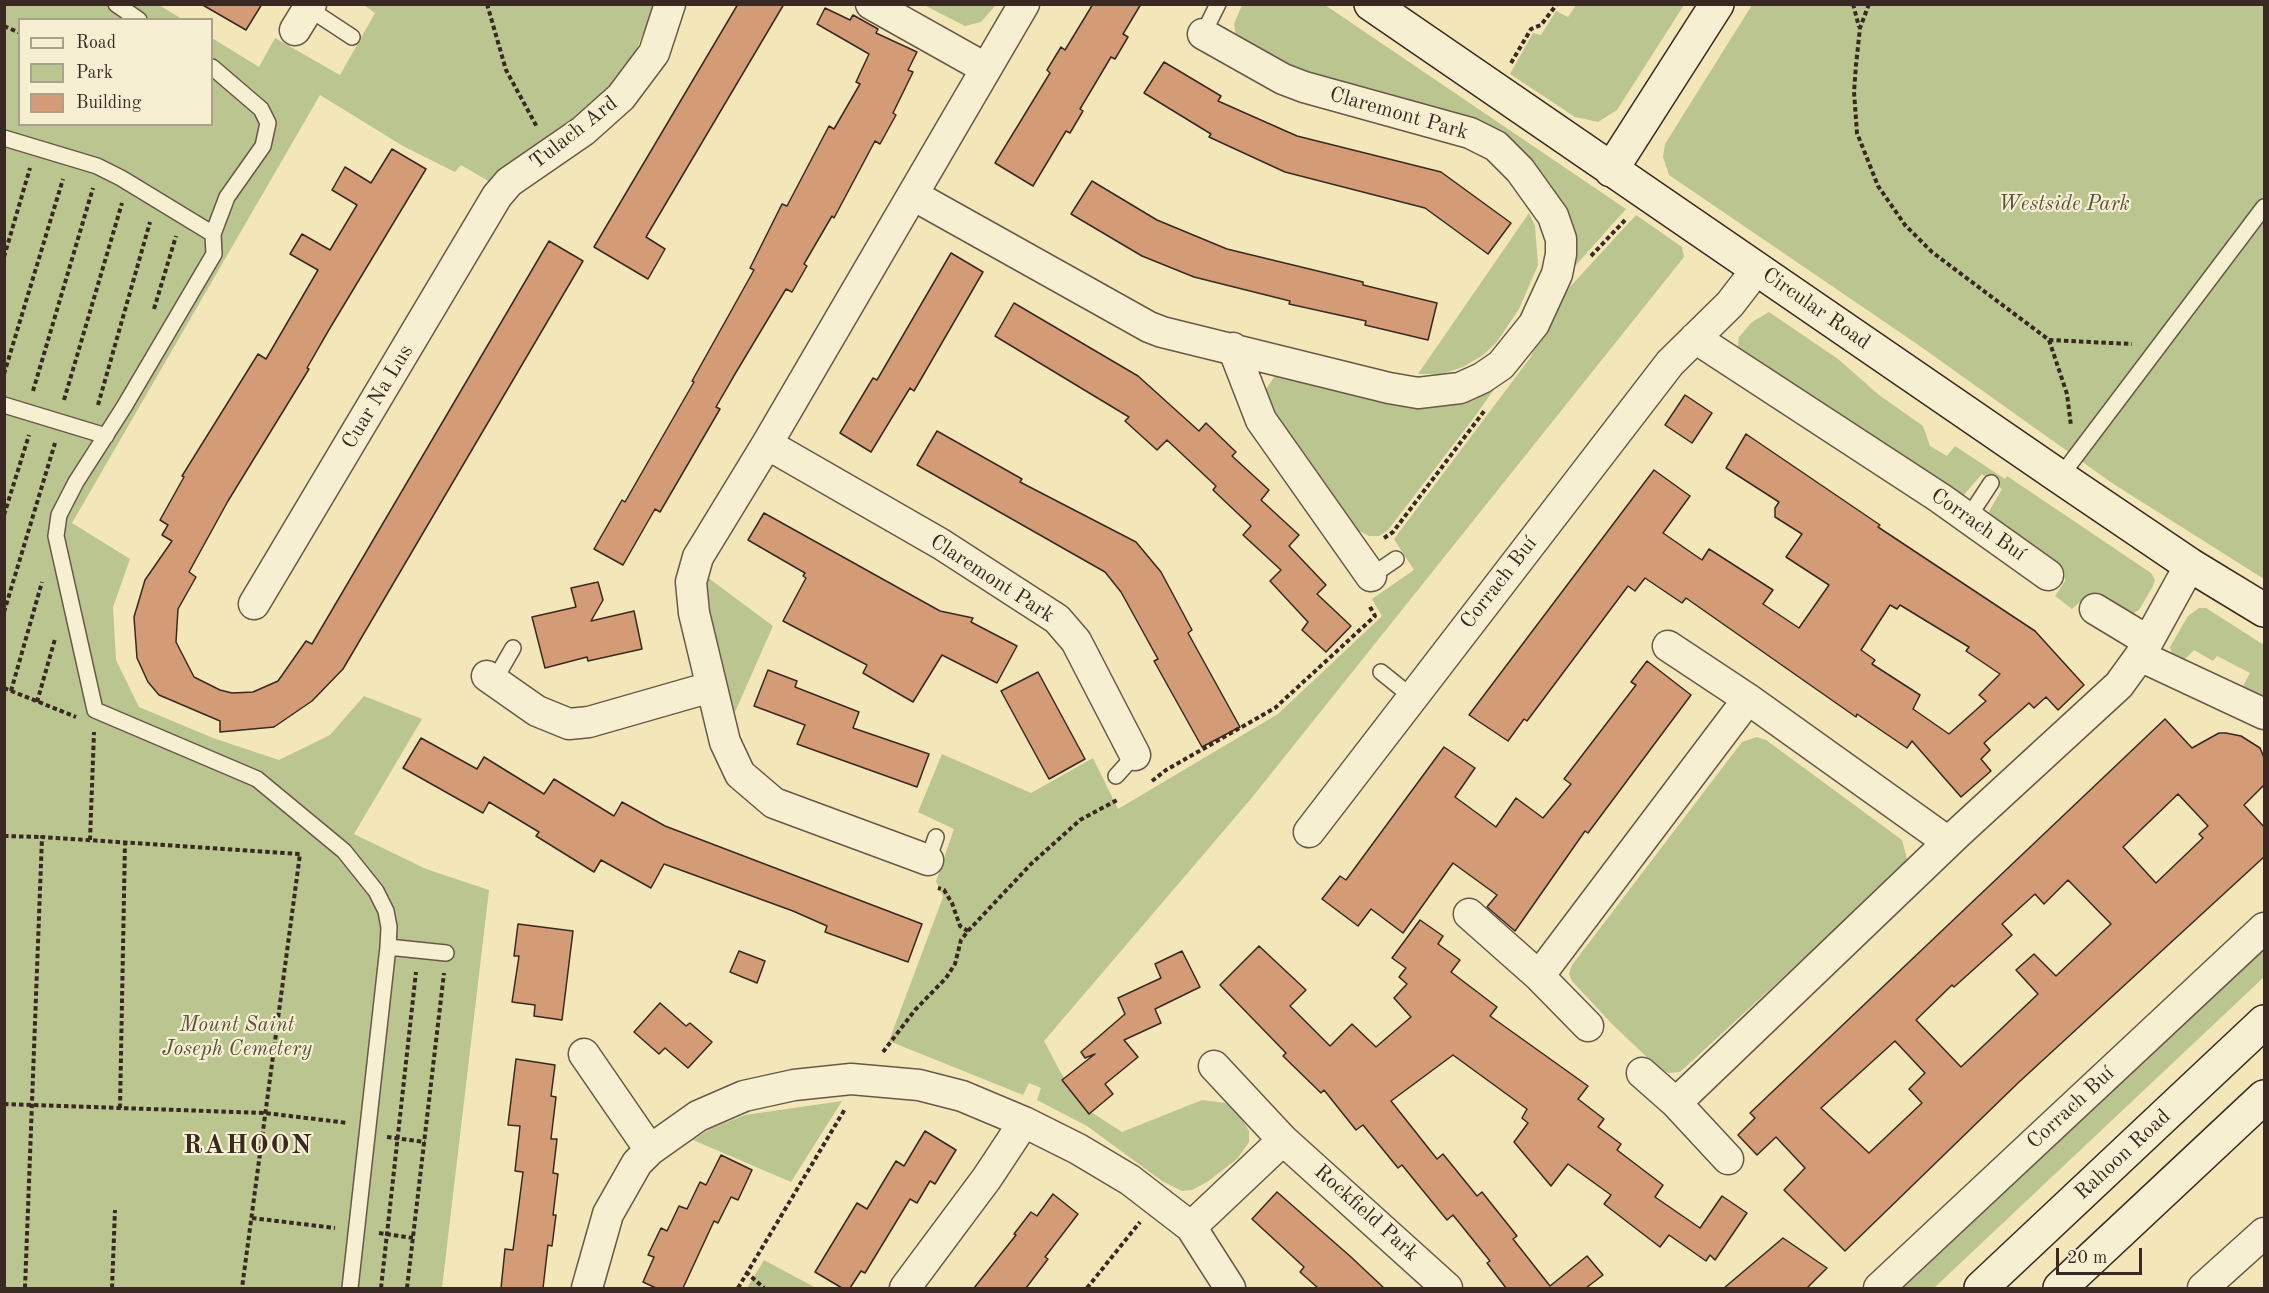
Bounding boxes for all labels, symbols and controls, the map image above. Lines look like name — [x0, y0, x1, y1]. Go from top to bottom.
legend — [18, 18, 213, 126]
text: Road — [76, 34, 116, 52]
text: Park — [76, 64, 113, 82]
street label: Claremont Park — [1327, 82, 1471, 146]
street label: Tulach Ard — [525, 91, 623, 175]
text: Building — [76, 94, 141, 112]
park label: Westside Park — [1998, 191, 2130, 217]
street label: Circular Road — [1757, 263, 1875, 355]
street label: Cuar Na Lus — [337, 340, 419, 454]
street label: Corrach Buí — [1926, 483, 2030, 567]
street label: Claremont Park — [925, 529, 1059, 629]
street label: Corrach Buí — [1455, 532, 1543, 634]
park label: Mount Saint Joseph Cemetery — [162, 1012, 312, 1062]
street label: Corrach Buí — [2022, 1061, 2120, 1155]
street label: Rahoon Road — [2070, 1104, 2176, 1206]
district label: RAHOON — [183, 1130, 313, 1162]
street label: Rockfield Park — [1308, 1159, 1424, 1267]
scale bar — [2059, 1236, 2144, 1274]
text: 20 m — [2067, 1249, 2107, 1267]

